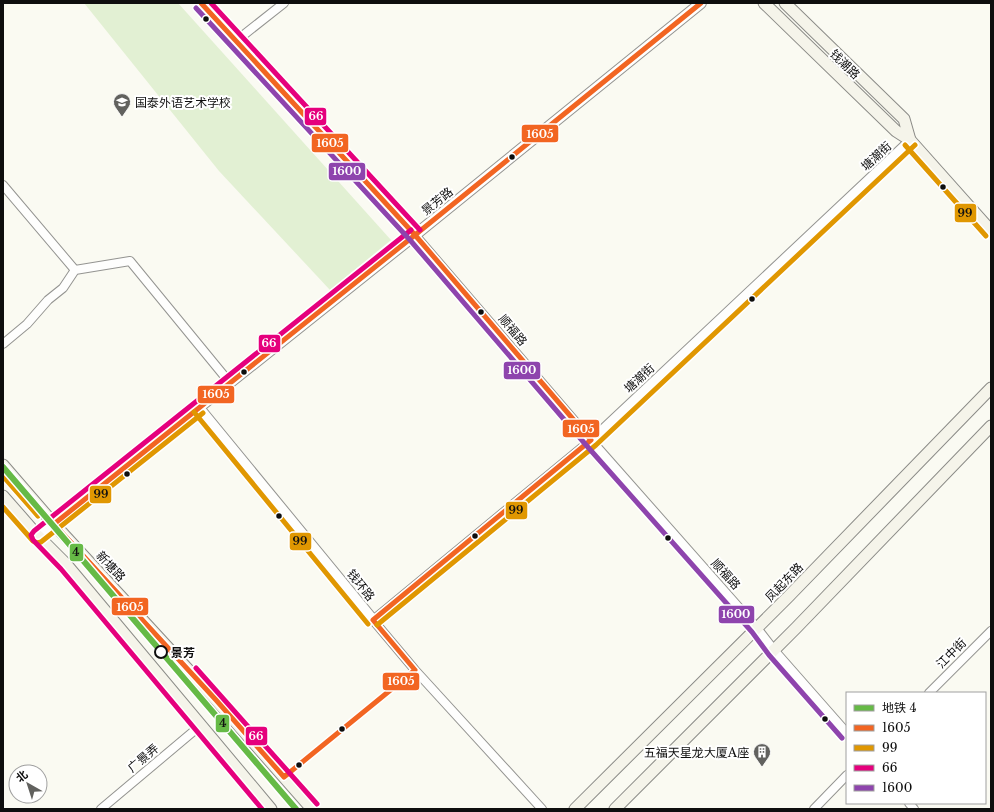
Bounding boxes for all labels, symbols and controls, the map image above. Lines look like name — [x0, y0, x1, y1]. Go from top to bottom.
unlabelled marker — [201, 14, 211, 24]
street label: 钱潮路 — [827, 46, 863, 82]
school or university icon: 国泰外语艺术学校 — [112, 92, 132, 117]
place label: 国泰外语艺术学校 — [135, 95, 231, 110]
line badge: 66 — [304, 107, 327, 126]
text: 66 — [309, 109, 323, 123]
line badge: 1605 — [521, 124, 559, 143]
text: 1605 — [526, 127, 554, 141]
line badge: 1605 — [311, 133, 349, 153]
text: 1605 — [316, 136, 344, 150]
street label: 塘潮街 — [858, 138, 894, 174]
unlabelled marker — [507, 152, 517, 162]
line badge: 1600 — [328, 162, 366, 181]
text: 1600 — [333, 164, 361, 178]
unlabelled marker — [938, 182, 948, 192]
street label: 景芳路 — [418, 184, 456, 218]
line badge: 99 — [954, 203, 977, 223]
text: 99 — [958, 206, 972, 220]
unlabelled marker — [747, 294, 757, 304]
unlabelled marker — [476, 307, 486, 317]
street label: 顺福路 — [496, 311, 530, 349]
line badge: 66 — [258, 334, 281, 353]
text: 66 — [262, 336, 276, 350]
street label: 塘潮街 — [621, 360, 657, 396]
line badge: 1600 — [503, 361, 541, 380]
text: 1600 — [508, 363, 536, 377]
unlabelled marker — [239, 367, 249, 377]
line badge: 1605 — [197, 385, 235, 404]
text: 1605 — [202, 387, 230, 401]
line badge: 1605 — [562, 419, 600, 438]
text: 1605 — [567, 422, 595, 436]
unlabelled marker — [122, 469, 132, 479]
line badge: 99 — [89, 485, 112, 504]
text: 99 — [94, 487, 108, 501]
line badge: 99 — [505, 501, 528, 520]
text: 99 — [509, 503, 523, 517]
unlabelled marker — [274, 511, 284, 521]
unlabelled marker — [470, 531, 480, 541]
line badge: 99 — [289, 532, 312, 551]
unlabelled marker — [663, 533, 673, 543]
text: 99 — [293, 534, 307, 548]
line badge: 4 — [69, 543, 84, 562]
text: 4 — [72, 545, 80, 559]
street label: 新塘路 — [93, 548, 129, 584]
street label: 顺福路 — [708, 556, 744, 592]
street label: 凤起东路 — [762, 560, 806, 604]
street label: 钱环路 — [344, 566, 378, 604]
line badge: 1605 — [111, 597, 149, 616]
text: 1605 — [116, 600, 144, 614]
line badge: 1600 — [718, 605, 755, 624]
text: 1600 — [722, 607, 750, 621]
street label: 江中街 — [933, 635, 969, 671]
marker: 景芳 — [154, 645, 168, 659]
place label: 景芳 — [171, 645, 195, 660]
line badge: 1605 — [382, 672, 420, 691]
text: 1605 — [387, 674, 415, 688]
legend — [846, 692, 986, 804]
text: 地铁 4 — [882, 700, 916, 715]
line badge: 4 — [215, 714, 230, 733]
unlabelled marker — [820, 714, 830, 724]
text: 4 — [219, 716, 227, 730]
text: 1605 — [882, 720, 911, 735]
unlabelled marker — [337, 724, 347, 734]
line badge: 66 — [245, 726, 268, 746]
text: 66 — [249, 729, 263, 743]
text: 99 — [882, 740, 897, 755]
street label: 广景弄 — [124, 741, 162, 775]
building icon: 五福天星龙大厦A座 — [752, 742, 772, 767]
place label: 五福天星龙大厦A座 — [644, 745, 749, 760]
unlabelled marker — [294, 760, 304, 770]
text: 66 — [882, 760, 898, 775]
north arrow — [8, 764, 48, 804]
text: 北 — [13, 767, 30, 785]
text: 1600 — [882, 780, 912, 795]

